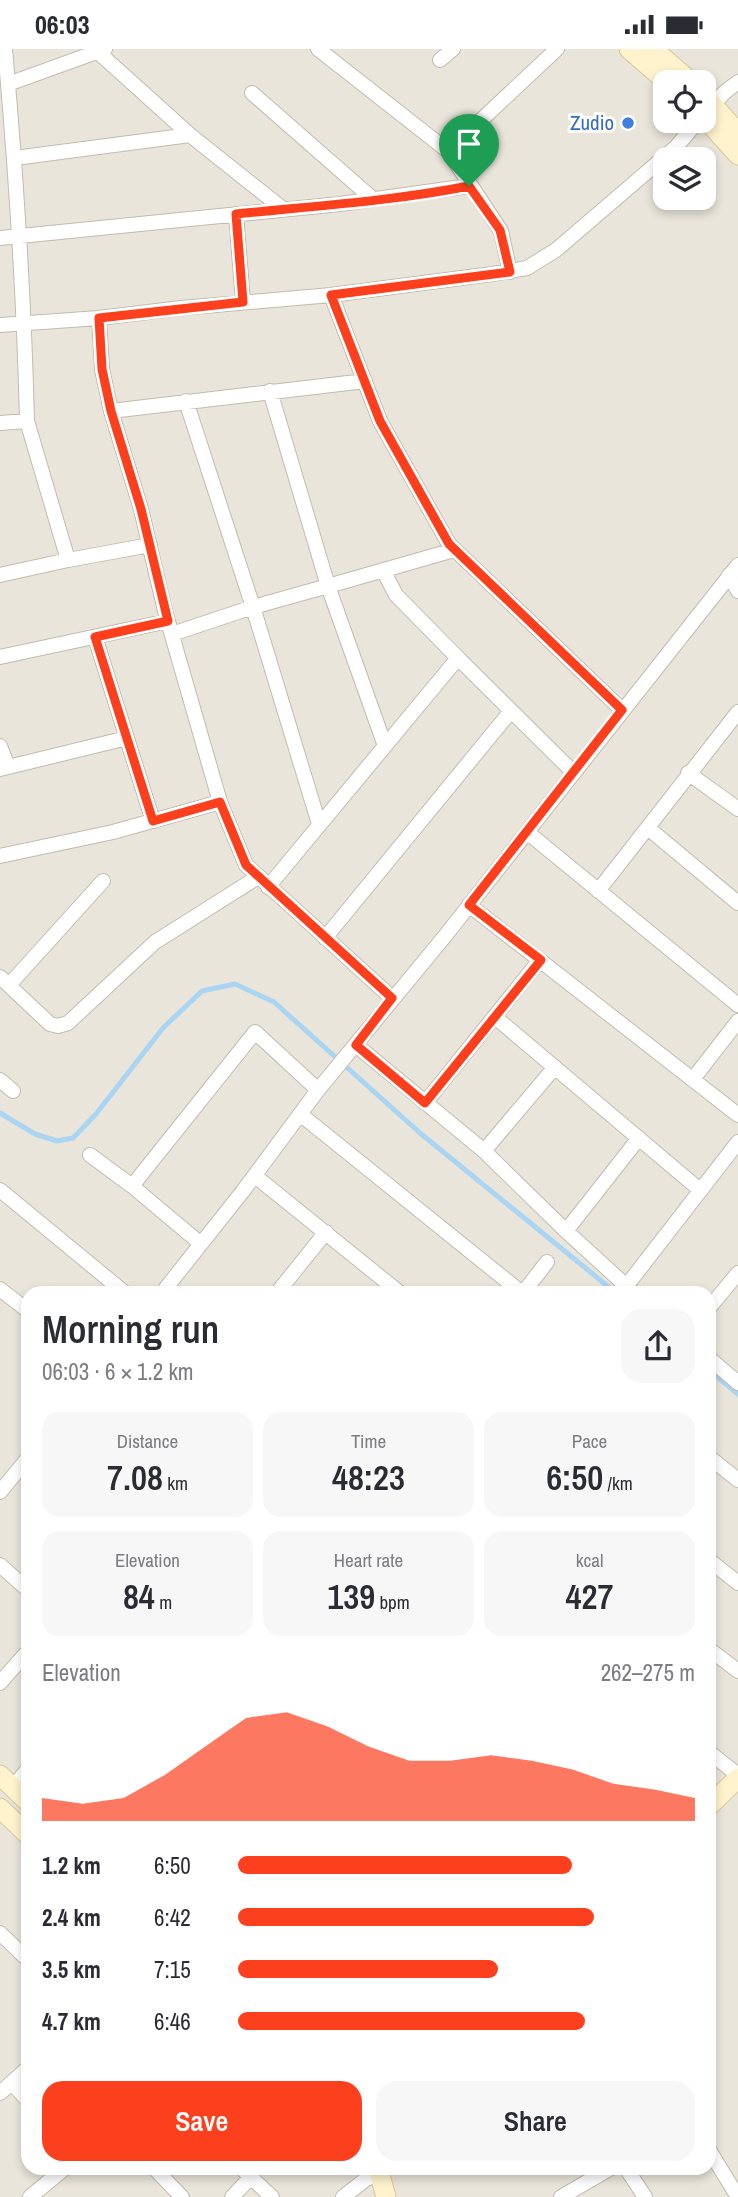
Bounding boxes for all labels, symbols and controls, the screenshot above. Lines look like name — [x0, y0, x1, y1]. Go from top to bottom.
text: 06:03 — [35, 7, 90, 42]
map controls — [653, 70, 716, 210]
button: locate — [653, 70, 716, 133]
place label: Zudio — [570, 108, 614, 137]
pin — [439, 114, 499, 186]
marker: Zudio — [620, 115, 636, 131]
icon: arrive — [450, 125, 488, 163]
button: layers — [653, 147, 716, 210]
text: Morning run — [42, 1304, 219, 1355]
button: share — [621, 1309, 695, 1383]
text: 06:03 · 6 × 1.2 km — [42, 1356, 194, 1387]
text: Distance — [117, 1428, 178, 1454]
text: Time — [351, 1428, 386, 1454]
text: Pace — [572, 1428, 607, 1454]
text: 7.08 — [107, 1454, 163, 1501]
text: 48:23 — [332, 1454, 405, 1501]
text: 6:50 — [546, 1454, 603, 1501]
text: km — [163, 1470, 188, 1496]
text: /km — [603, 1470, 633, 1496]
text: Elevation — [115, 1547, 180, 1573]
text: Heart rate — [334, 1547, 403, 1573]
text: kcal — [576, 1547, 603, 1573]
text: 84 — [123, 1573, 155, 1620]
text: 139 — [327, 1573, 375, 1620]
text: 427 — [566, 1573, 613, 1620]
text: m — [155, 1589, 172, 1615]
text: bpm — [375, 1589, 410, 1615]
text: Elevation — [42, 1657, 121, 1688]
text: 262–275 m — [601, 1657, 695, 1688]
text: 1.2 km — [42, 1850, 101, 1881]
text: 6:50 — [154, 1850, 191, 1881]
text: 2.4 km — [42, 1902, 101, 1933]
text: 6:42 — [154, 1902, 191, 1933]
text: 3.5 km — [42, 1954, 101, 1985]
text: 7:15 — [154, 1954, 191, 1985]
text: 4.7 km — [42, 2006, 101, 2037]
text: 6:46 — [154, 2006, 191, 2037]
button: Save — [42, 2081, 362, 2161]
button: Share — [376, 2081, 695, 2161]

